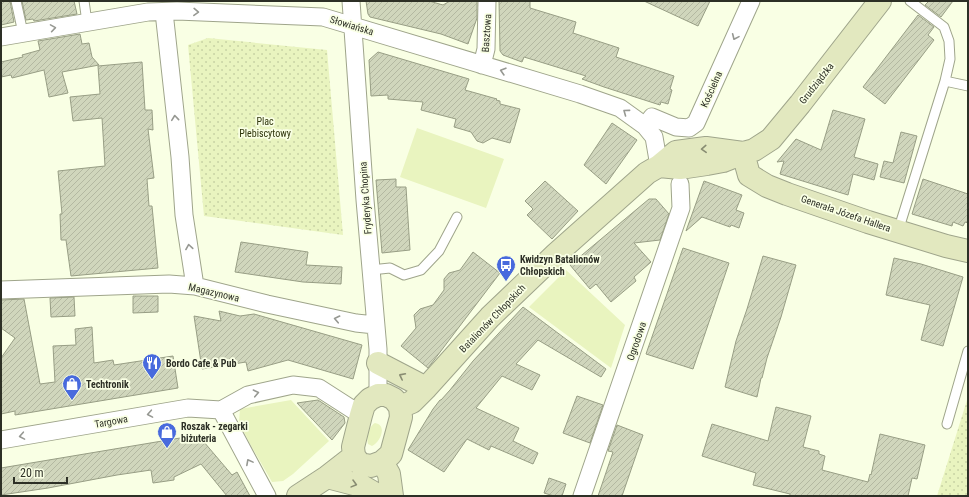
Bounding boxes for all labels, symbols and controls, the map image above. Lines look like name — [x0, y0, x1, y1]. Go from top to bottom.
one-way arrow — [193, 8, 199, 16]
street label: Basztowa — [480, 13, 493, 53]
street label: Słowiańska — [329, 14, 375, 37]
one-way arrow — [50, 24, 56, 33]
one-way arrow — [732, 32, 740, 40]
street label: Grudziądzka — [797, 61, 836, 106]
one-way arrow — [500, 67, 507, 76]
street label: Kościelna — [699, 69, 724, 109]
one-way arrow — [623, 109, 630, 117]
one-way arrow — [171, 115, 180, 121]
park label: Plac Plebiscytowy — [239, 116, 291, 139]
one-way arrow — [701, 144, 707, 153]
street label: Fryderyka Chopina — [357, 161, 374, 235]
street label: Generała Józefa Hallera — [799, 193, 892, 234]
one-way arrow — [185, 244, 194, 250]
bus stop icon: Kwidzyn Batalionów Chłopskich — [495, 254, 517, 282]
place label: Kwidzyn Batalionów Chłopskich — [520, 254, 600, 277]
street label: Magazynowa — [187, 281, 241, 304]
street label: Batalionów Chłopskich — [457, 282, 528, 355]
one-way arrow — [334, 315, 340, 324]
street label: Ogrodowa — [625, 320, 648, 362]
restaurant icon: Bordo Cafe & Pub — [141, 352, 163, 380]
place label: Bordo Cafe & Pub — [166, 358, 236, 369]
shop icon: Techtronik — [61, 373, 83, 401]
one-way arrow — [399, 373, 407, 381]
place label: Techtronik — [86, 379, 129, 390]
one-way arrow — [253, 389, 259, 397]
one-way arrow — [147, 410, 153, 418]
street label: Targowa — [94, 413, 129, 430]
shop icon: Roszak - zegarki biżuteria — [156, 421, 178, 449]
place label: Roszak - zegarki biżuteria — [181, 421, 248, 444]
one-way arrow — [19, 432, 25, 440]
scale bar — [14, 459, 67, 485]
one-way arrow — [246, 459, 253, 466]
text: 20 m — [20, 466, 44, 480]
one-way arrow — [350, 479, 357, 488]

